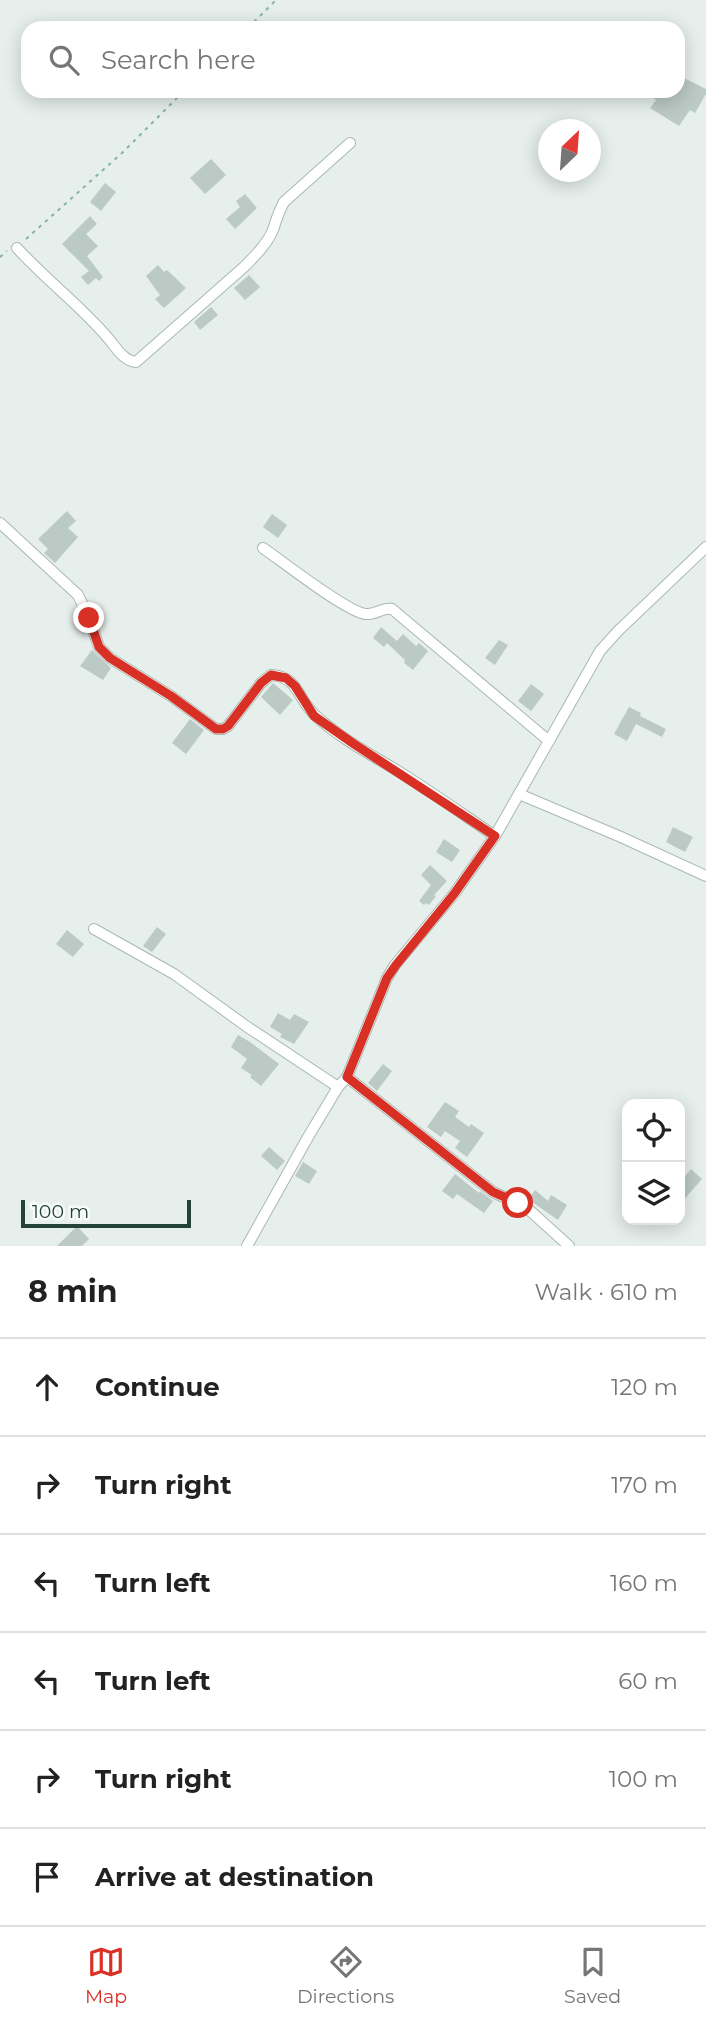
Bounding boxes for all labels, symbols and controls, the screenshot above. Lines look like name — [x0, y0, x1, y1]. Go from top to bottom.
search box — [21, 21, 685, 98]
icon: search — [45, 41, 83, 79]
text: Search here — [101, 44, 256, 76]
north arrow — [538, 119, 601, 182]
route end — [73, 602, 104, 633]
map controls — [622, 1099, 685, 1225]
button: locate — [622, 1099, 685, 1162]
button: layers — [622, 1162, 685, 1225]
route start — [502, 1187, 533, 1218]
scale bar — [21, 1197, 191, 1229]
text: 100 m — [32, 1200, 89, 1223]
text: 8 min — [28, 1273, 118, 1310]
text: Walk · 610 m — [534, 1278, 678, 1306]
icon: ahead — [28, 1368, 66, 1406]
text: Continue — [95, 1371, 220, 1403]
text: 120 m — [611, 1373, 678, 1401]
icon: right — [28, 1466, 66, 1504]
text: Turn right — [95, 1469, 231, 1501]
text: 170 m — [611, 1471, 678, 1499]
icon: left — [28, 1564, 66, 1602]
text: Turn left — [95, 1567, 211, 1599]
text: 160 m — [610, 1569, 678, 1597]
icon: left — [28, 1662, 66, 1700]
text: Turn left — [95, 1665, 211, 1697]
text: 60 m — [618, 1667, 678, 1695]
icon: right — [28, 1760, 66, 1798]
text: Turn right — [95, 1763, 231, 1795]
text: 100 m — [609, 1765, 678, 1793]
icon: arrive — [28, 1858, 66, 1896]
text: Arrive at destination — [95, 1861, 374, 1893]
tab: Map — [85, 1943, 127, 2008]
tab: Directions — [297, 1943, 394, 2008]
tab: Saved — [564, 1943, 621, 2008]

